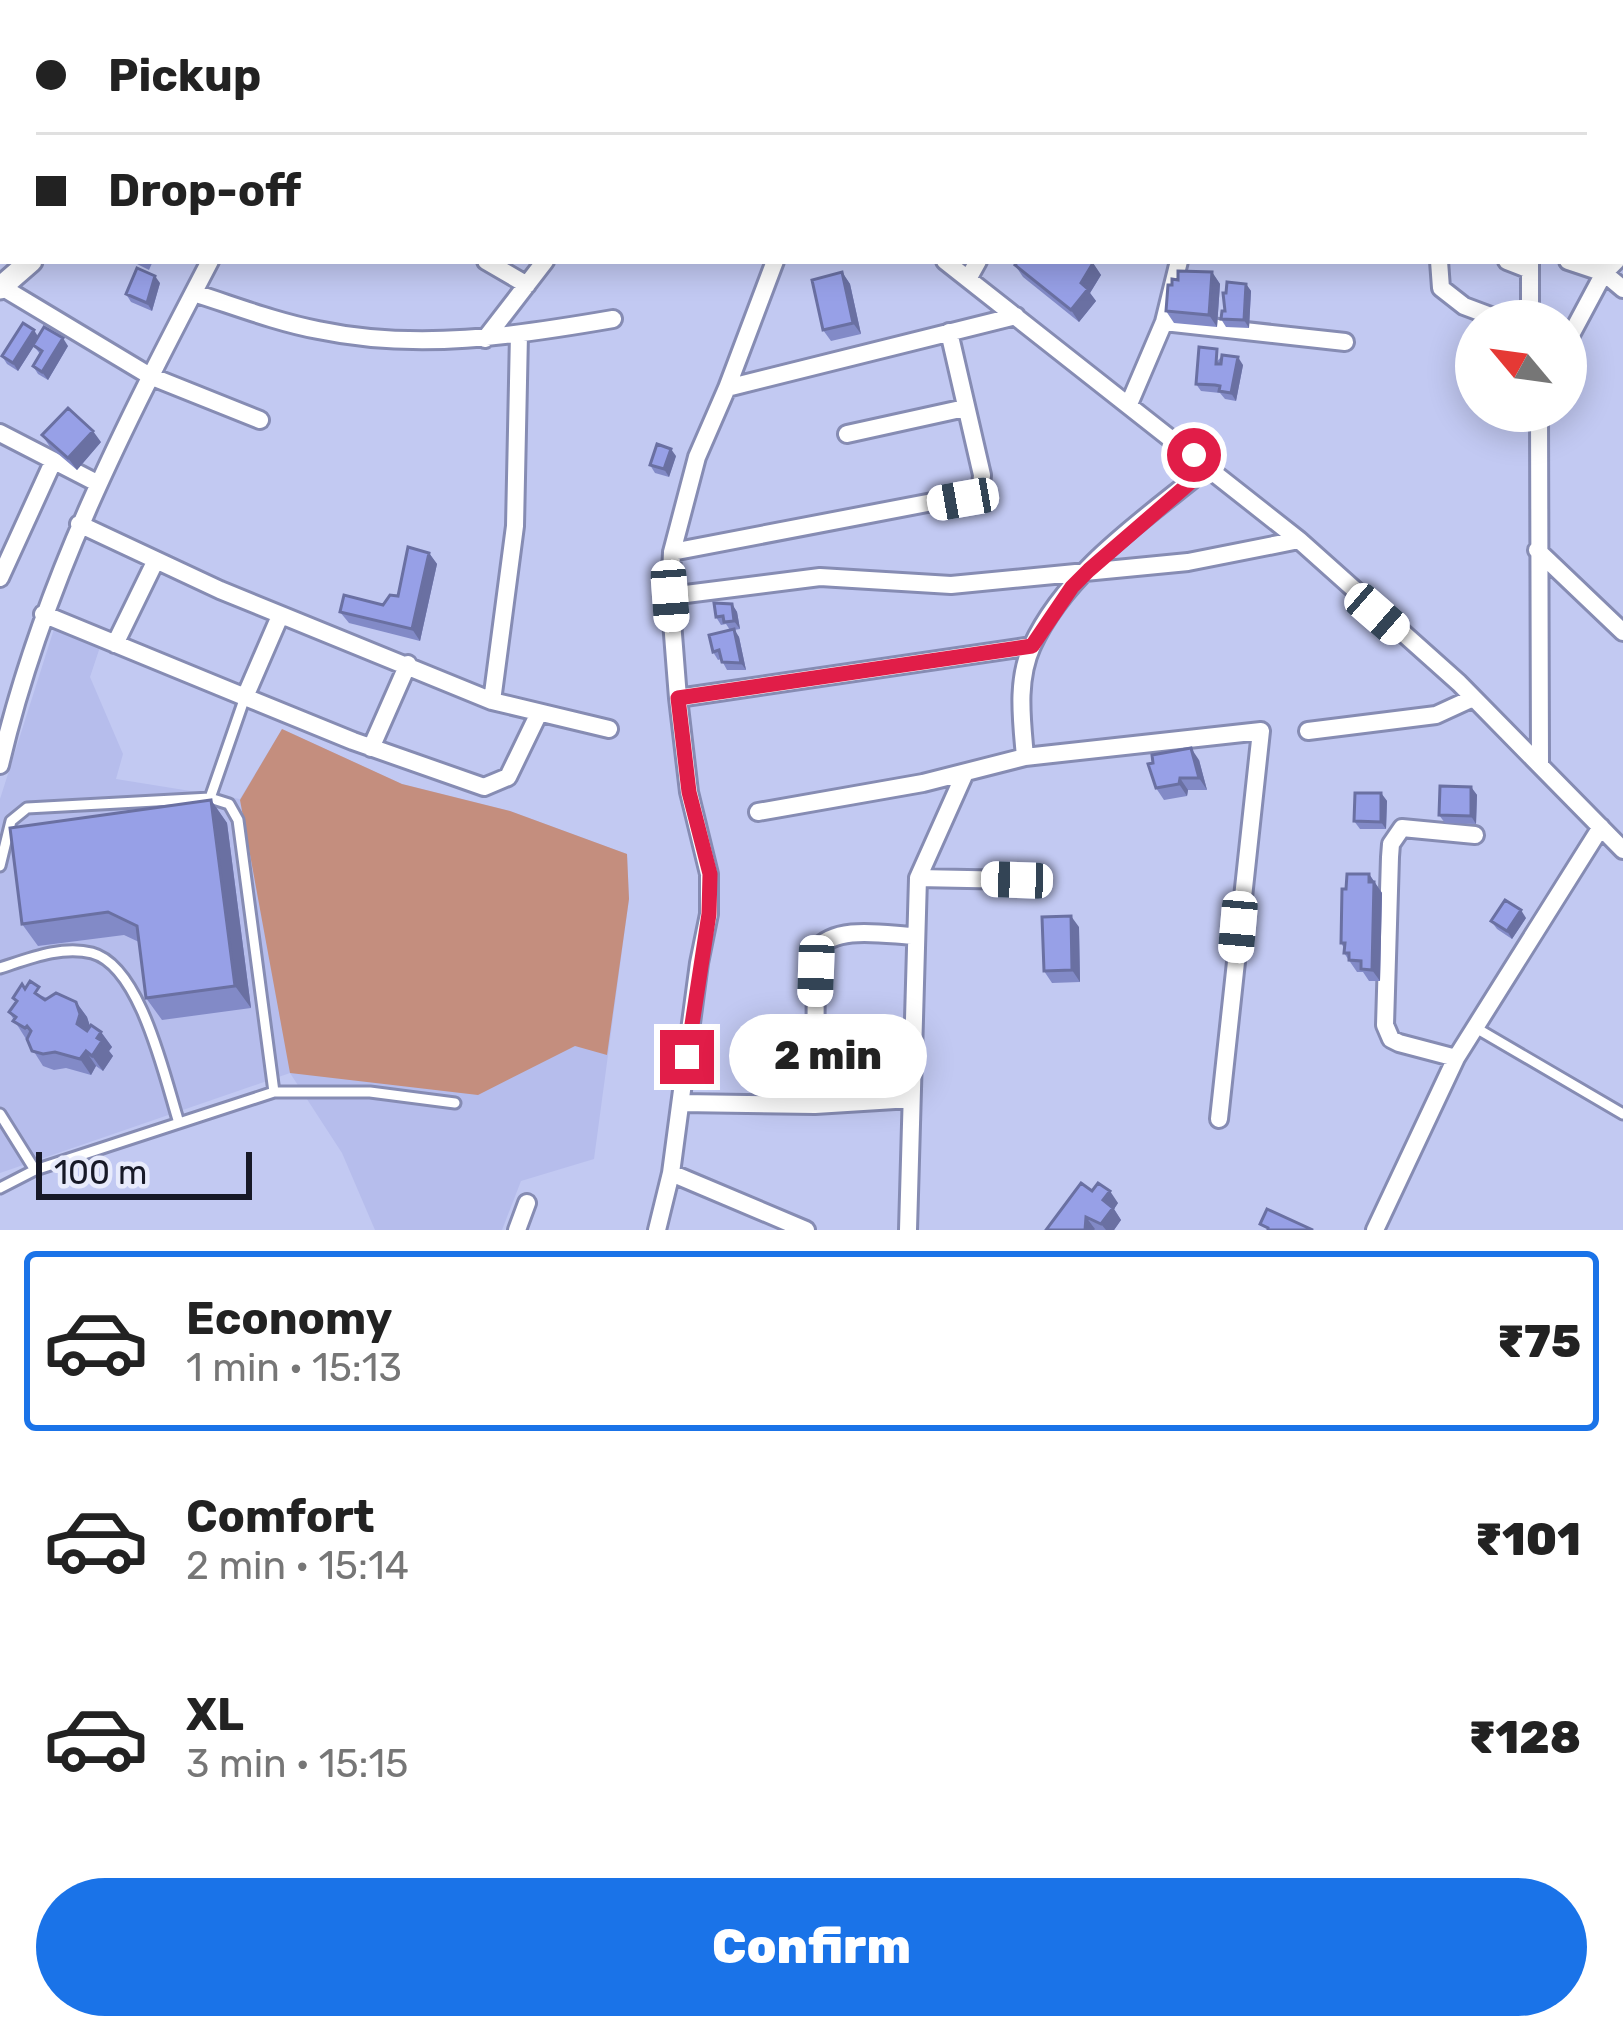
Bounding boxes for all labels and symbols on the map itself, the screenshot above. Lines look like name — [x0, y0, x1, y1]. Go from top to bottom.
north arrow — [1455, 300, 1587, 432]
route start — [1167, 428, 1221, 482]
car — [924, 475, 1002, 523]
car — [650, 559, 690, 633]
car — [1338, 577, 1416, 651]
car — [980, 861, 1054, 899]
car — [1217, 890, 1259, 964]
car — [797, 934, 835, 1008]
callout: 2 min — [729, 1015, 927, 1099]
route end — [660, 1030, 714, 1084]
scale bar — [36, 1146, 252, 1199]

